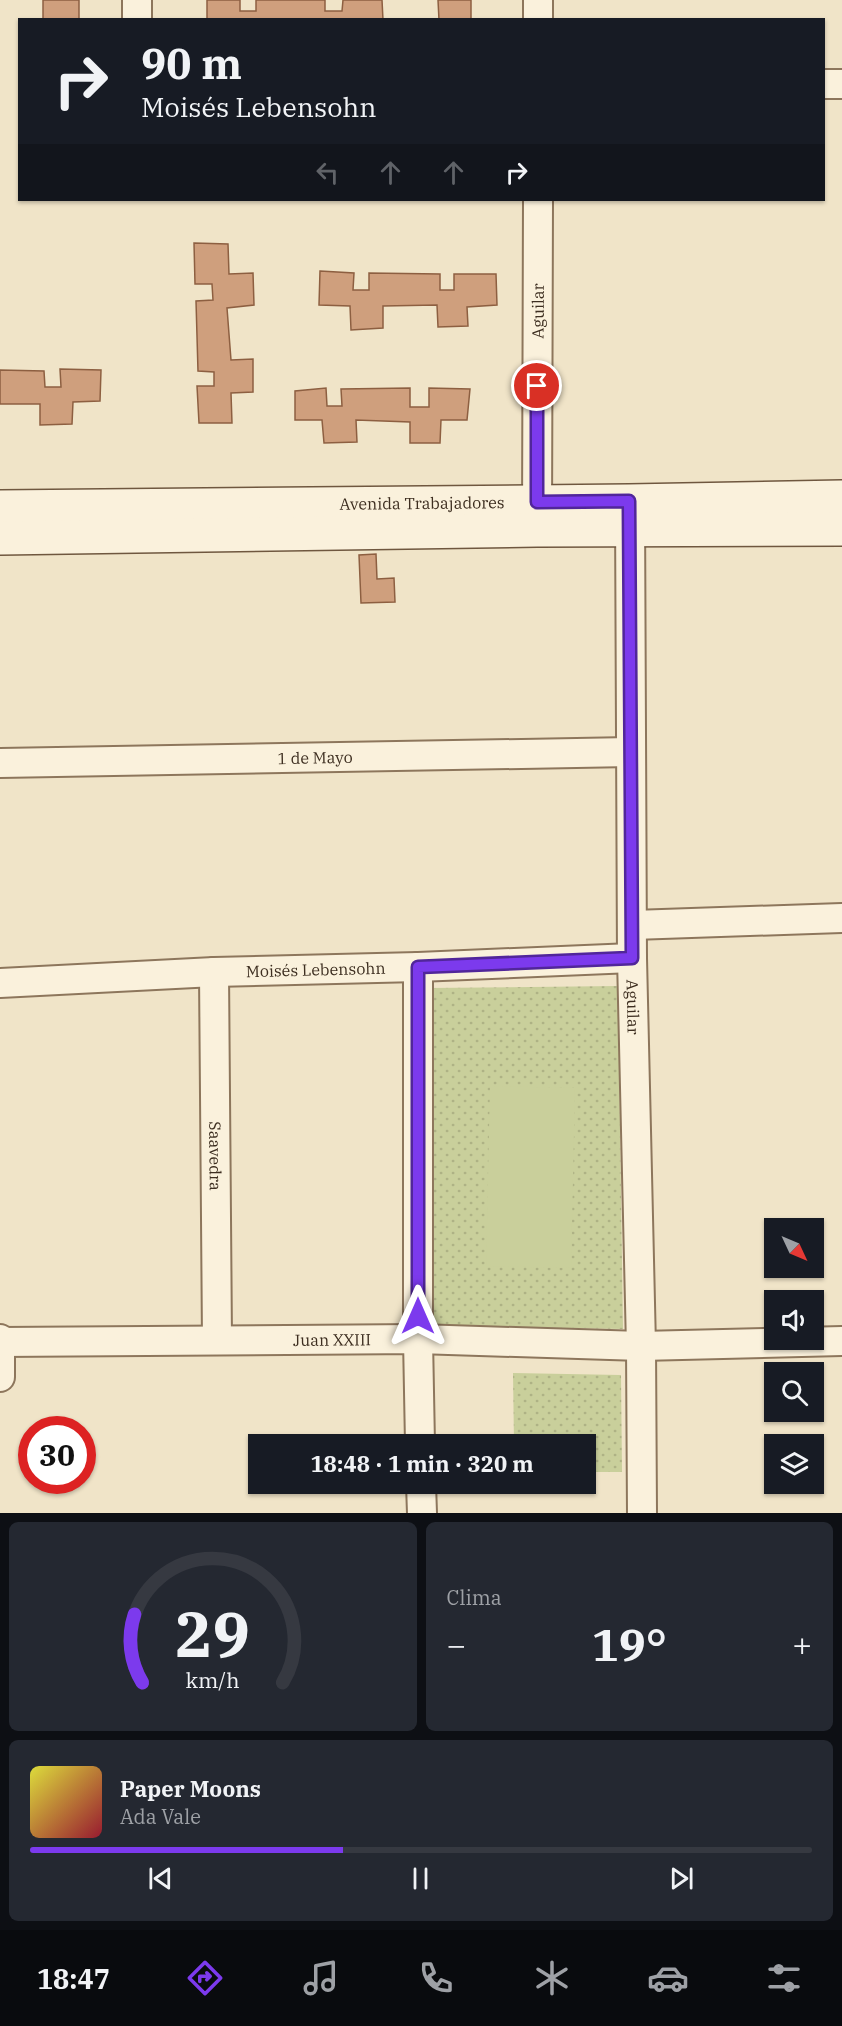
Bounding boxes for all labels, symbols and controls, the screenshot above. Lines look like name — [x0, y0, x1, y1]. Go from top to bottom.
text: 90 m — [141, 36, 242, 91]
icon: right — [42, 42, 120, 120]
text: Moisés Lebensohn — [141, 89, 377, 124]
icon: left — [311, 156, 344, 189]
icon: ahead — [374, 156, 407, 189]
icon: ahead — [437, 156, 470, 189]
icon: right — [500, 156, 533, 189]
street label: Aguilar — [528, 283, 548, 339]
pin — [511, 360, 562, 411]
icon: arrive — [520, 369, 553, 402]
street label: Avenida Trabajadores — [339, 492, 505, 514]
street label: 1 de Mayo — [277, 747, 353, 768]
street label: Moisés Lebensohn — [246, 958, 386, 981]
street label: Aguilar — [622, 979, 644, 1035]
street label: Saavedra — [205, 1121, 226, 1191]
north arrow — [764, 1218, 824, 1278]
map controls — [764, 1218, 824, 1494]
position arrow — [386, 1284, 450, 1348]
button: sound — [764, 1290, 824, 1350]
street label: Juan XXIII — [293, 1329, 371, 1350]
button: search — [764, 1362, 824, 1422]
speed limit sign: 30 — [18, 1416, 96, 1494]
button: layers — [764, 1434, 824, 1494]
text: 18:48 · 1 min · 320 m — [310, 1449, 534, 1478]
text: Clima — [447, 1584, 502, 1611]
text: 29 — [175, 1593, 250, 1674]
text: 19° — [592, 1615, 667, 1673]
text: − — [447, 1623, 466, 1666]
text: + — [792, 1623, 812, 1666]
text: km/h — [186, 1667, 240, 1695]
text: Paper Moons — [120, 1774, 261, 1803]
text: Ada Vale — [120, 1803, 201, 1830]
icon: previous — [144, 1862, 177, 1895]
icon: pause — [404, 1862, 437, 1895]
icon: next — [665, 1862, 698, 1895]
icon: directions — [184, 1957, 226, 1999]
icon: music — [300, 1957, 342, 1999]
icon: phone — [415, 1957, 457, 1999]
icon: climate — [531, 1957, 573, 1999]
icon: car — [647, 1957, 689, 1999]
icon: filters — [763, 1957, 805, 1999]
text: 18:47 — [37, 1961, 110, 1996]

